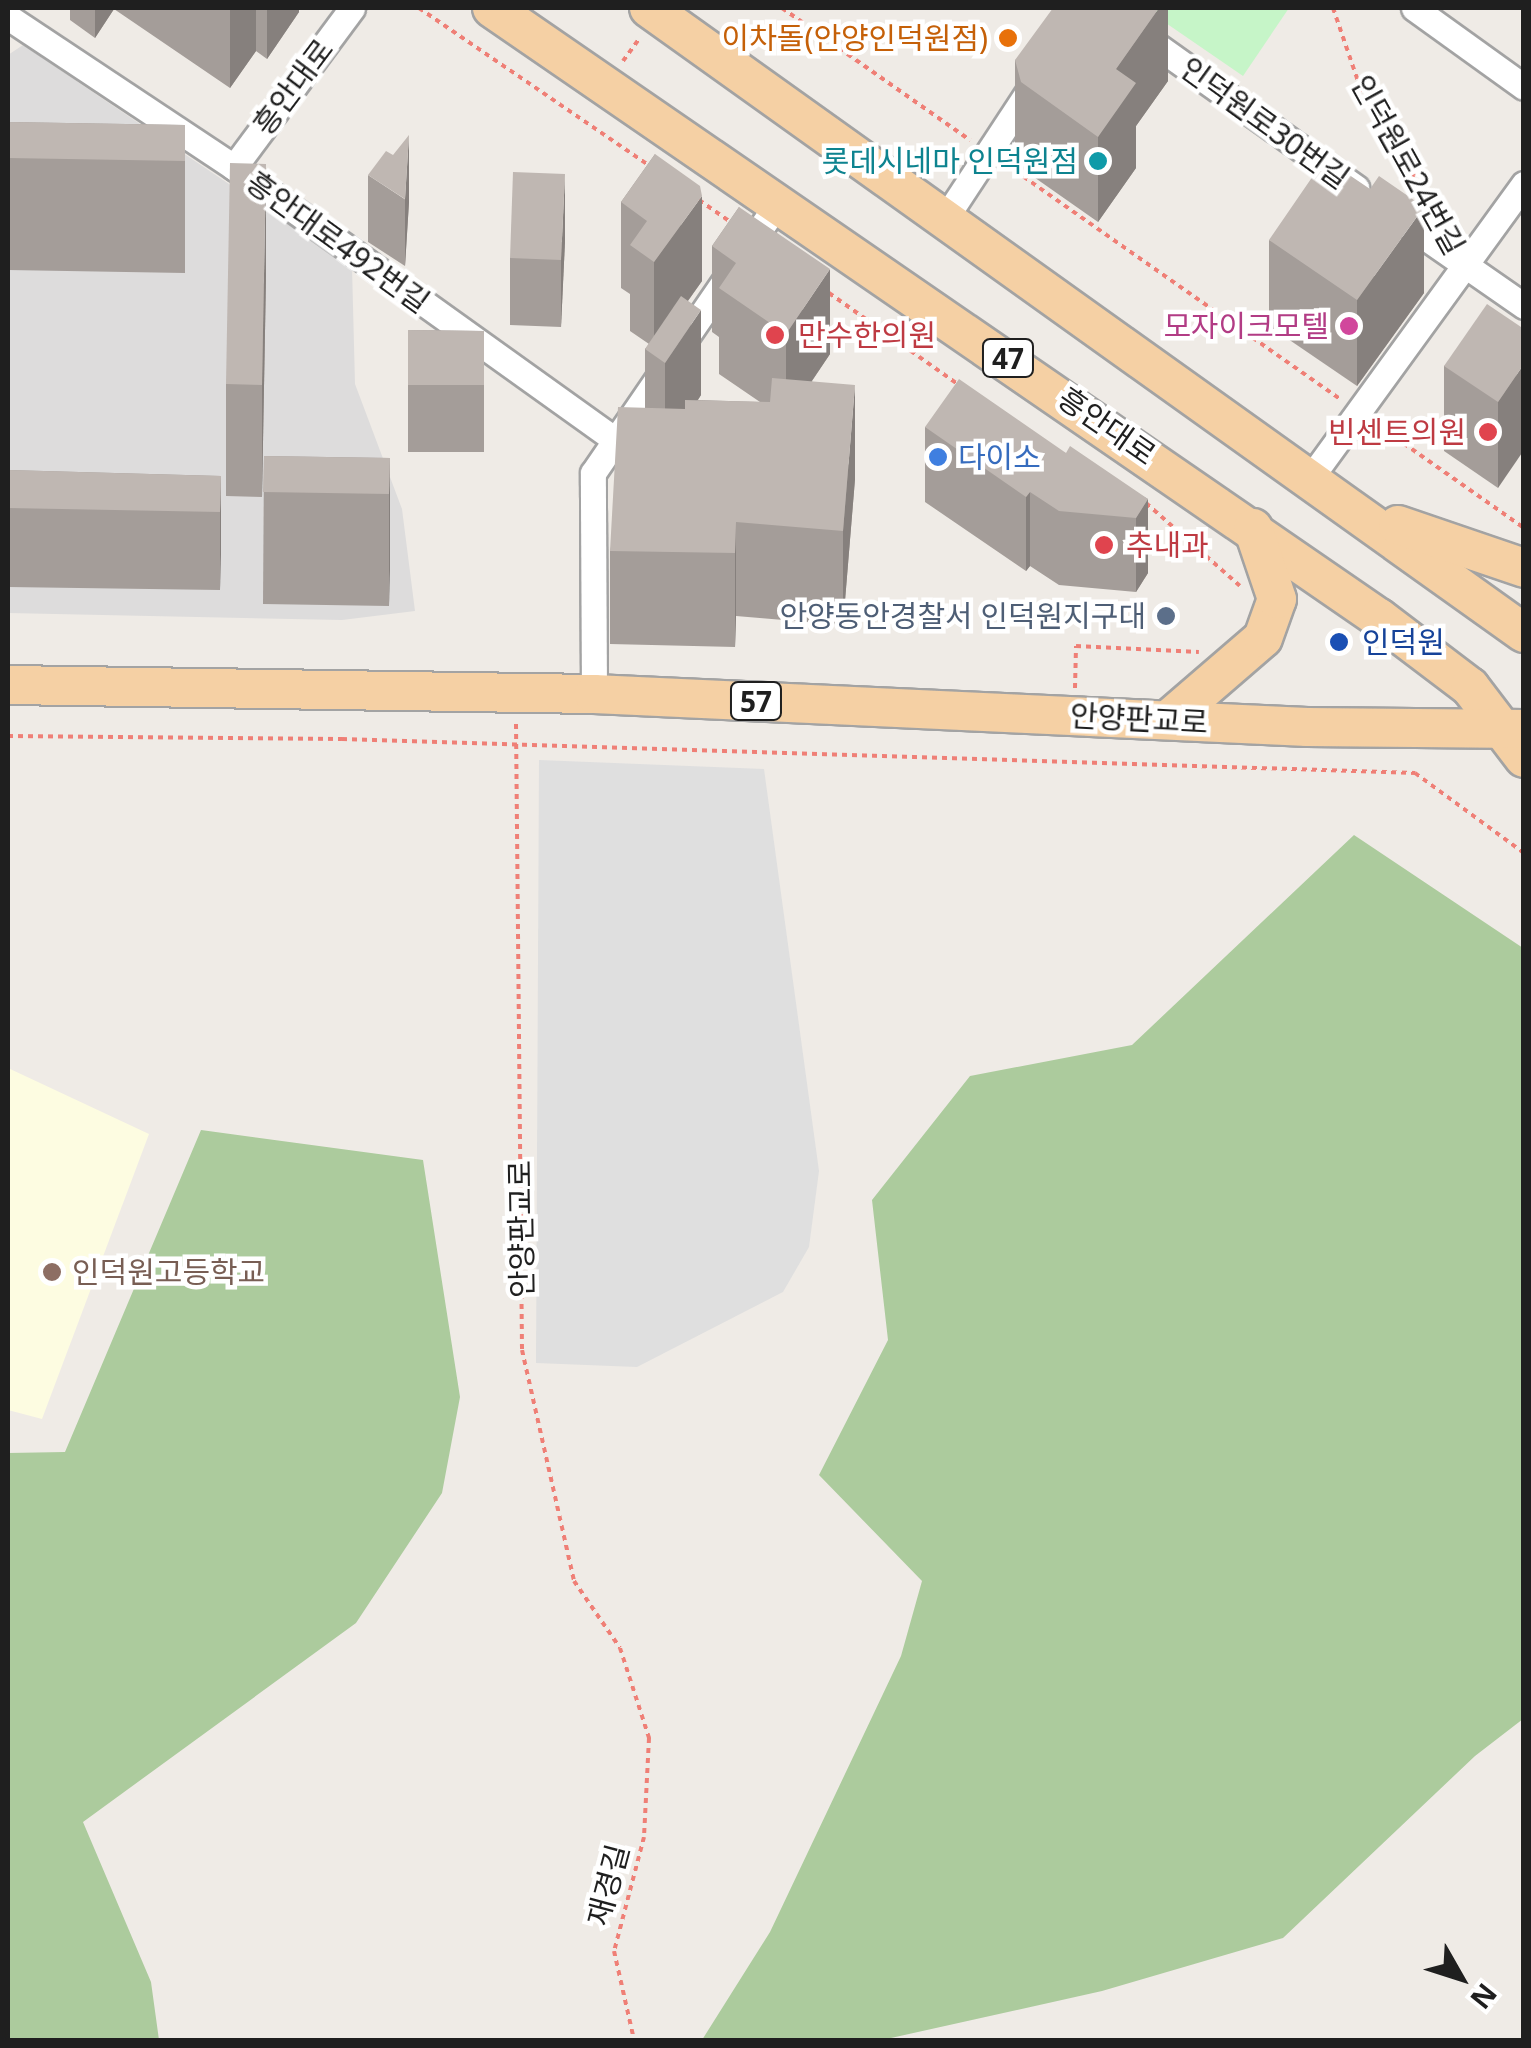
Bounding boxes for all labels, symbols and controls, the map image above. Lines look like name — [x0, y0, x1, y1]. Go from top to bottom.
place label: 이차돌(안양인덕원점) — [722, 20, 988, 56]
marker: 이차돌(안양인덕원점) — [997, 27, 1019, 49]
street label: 흥안대로 — [245, 32, 341, 142]
street label: 인덕원로30번길 — [1174, 50, 1356, 196]
street label: 인덕원로24번길 — [1344, 69, 1472, 261]
place label: 롯데시네마 인덕원점 — [822, 143, 1078, 179]
marker: 롯데시네마 인덕원점 — [1087, 150, 1109, 172]
street label: 흥안대로492번길 — [240, 164, 436, 320]
place label: 모자이크모텔 — [1163, 308, 1329, 344]
marker: 모자이크모텔 — [1338, 315, 1360, 337]
place label: 만수한의원 — [798, 317, 936, 353]
marker: 만수한의원 — [762, 322, 788, 348]
road number: 47 — [980, 335, 1036, 381]
street label: 흥안대로 — [1051, 380, 1163, 472]
place label: 빈센트의원 — [1328, 414, 1466, 450]
marker: 빈센트의원 — [1475, 419, 1501, 445]
place label: 다이소 — [958, 439, 1041, 475]
marker: 다이소 — [927, 446, 949, 468]
place label: 추내과 — [1126, 527, 1209, 563]
marker: 추내과 — [1091, 532, 1117, 558]
place label: 안양동안경찰서 인덕원지구대 — [779, 598, 1146, 634]
marker: 안양동안경찰서 인덕원지구대 — [1155, 605, 1177, 627]
place label: 인덕원 — [1362, 624, 1445, 660]
marker: 인덕원 — [1326, 629, 1352, 655]
road number: 57 — [728, 678, 784, 724]
street label: 안양판교로 — [1069, 697, 1209, 741]
street label: 안양판교로 — [502, 1160, 540, 1298]
place label: 인덕원고등학교 — [72, 1254, 265, 1290]
marker: 인덕원고등학교 — [41, 1261, 63, 1283]
street label: 재경길 — [580, 1840, 636, 1930]
north arrow — [1411, 1928, 1511, 2028]
text: N — [1462, 1976, 1506, 2018]

